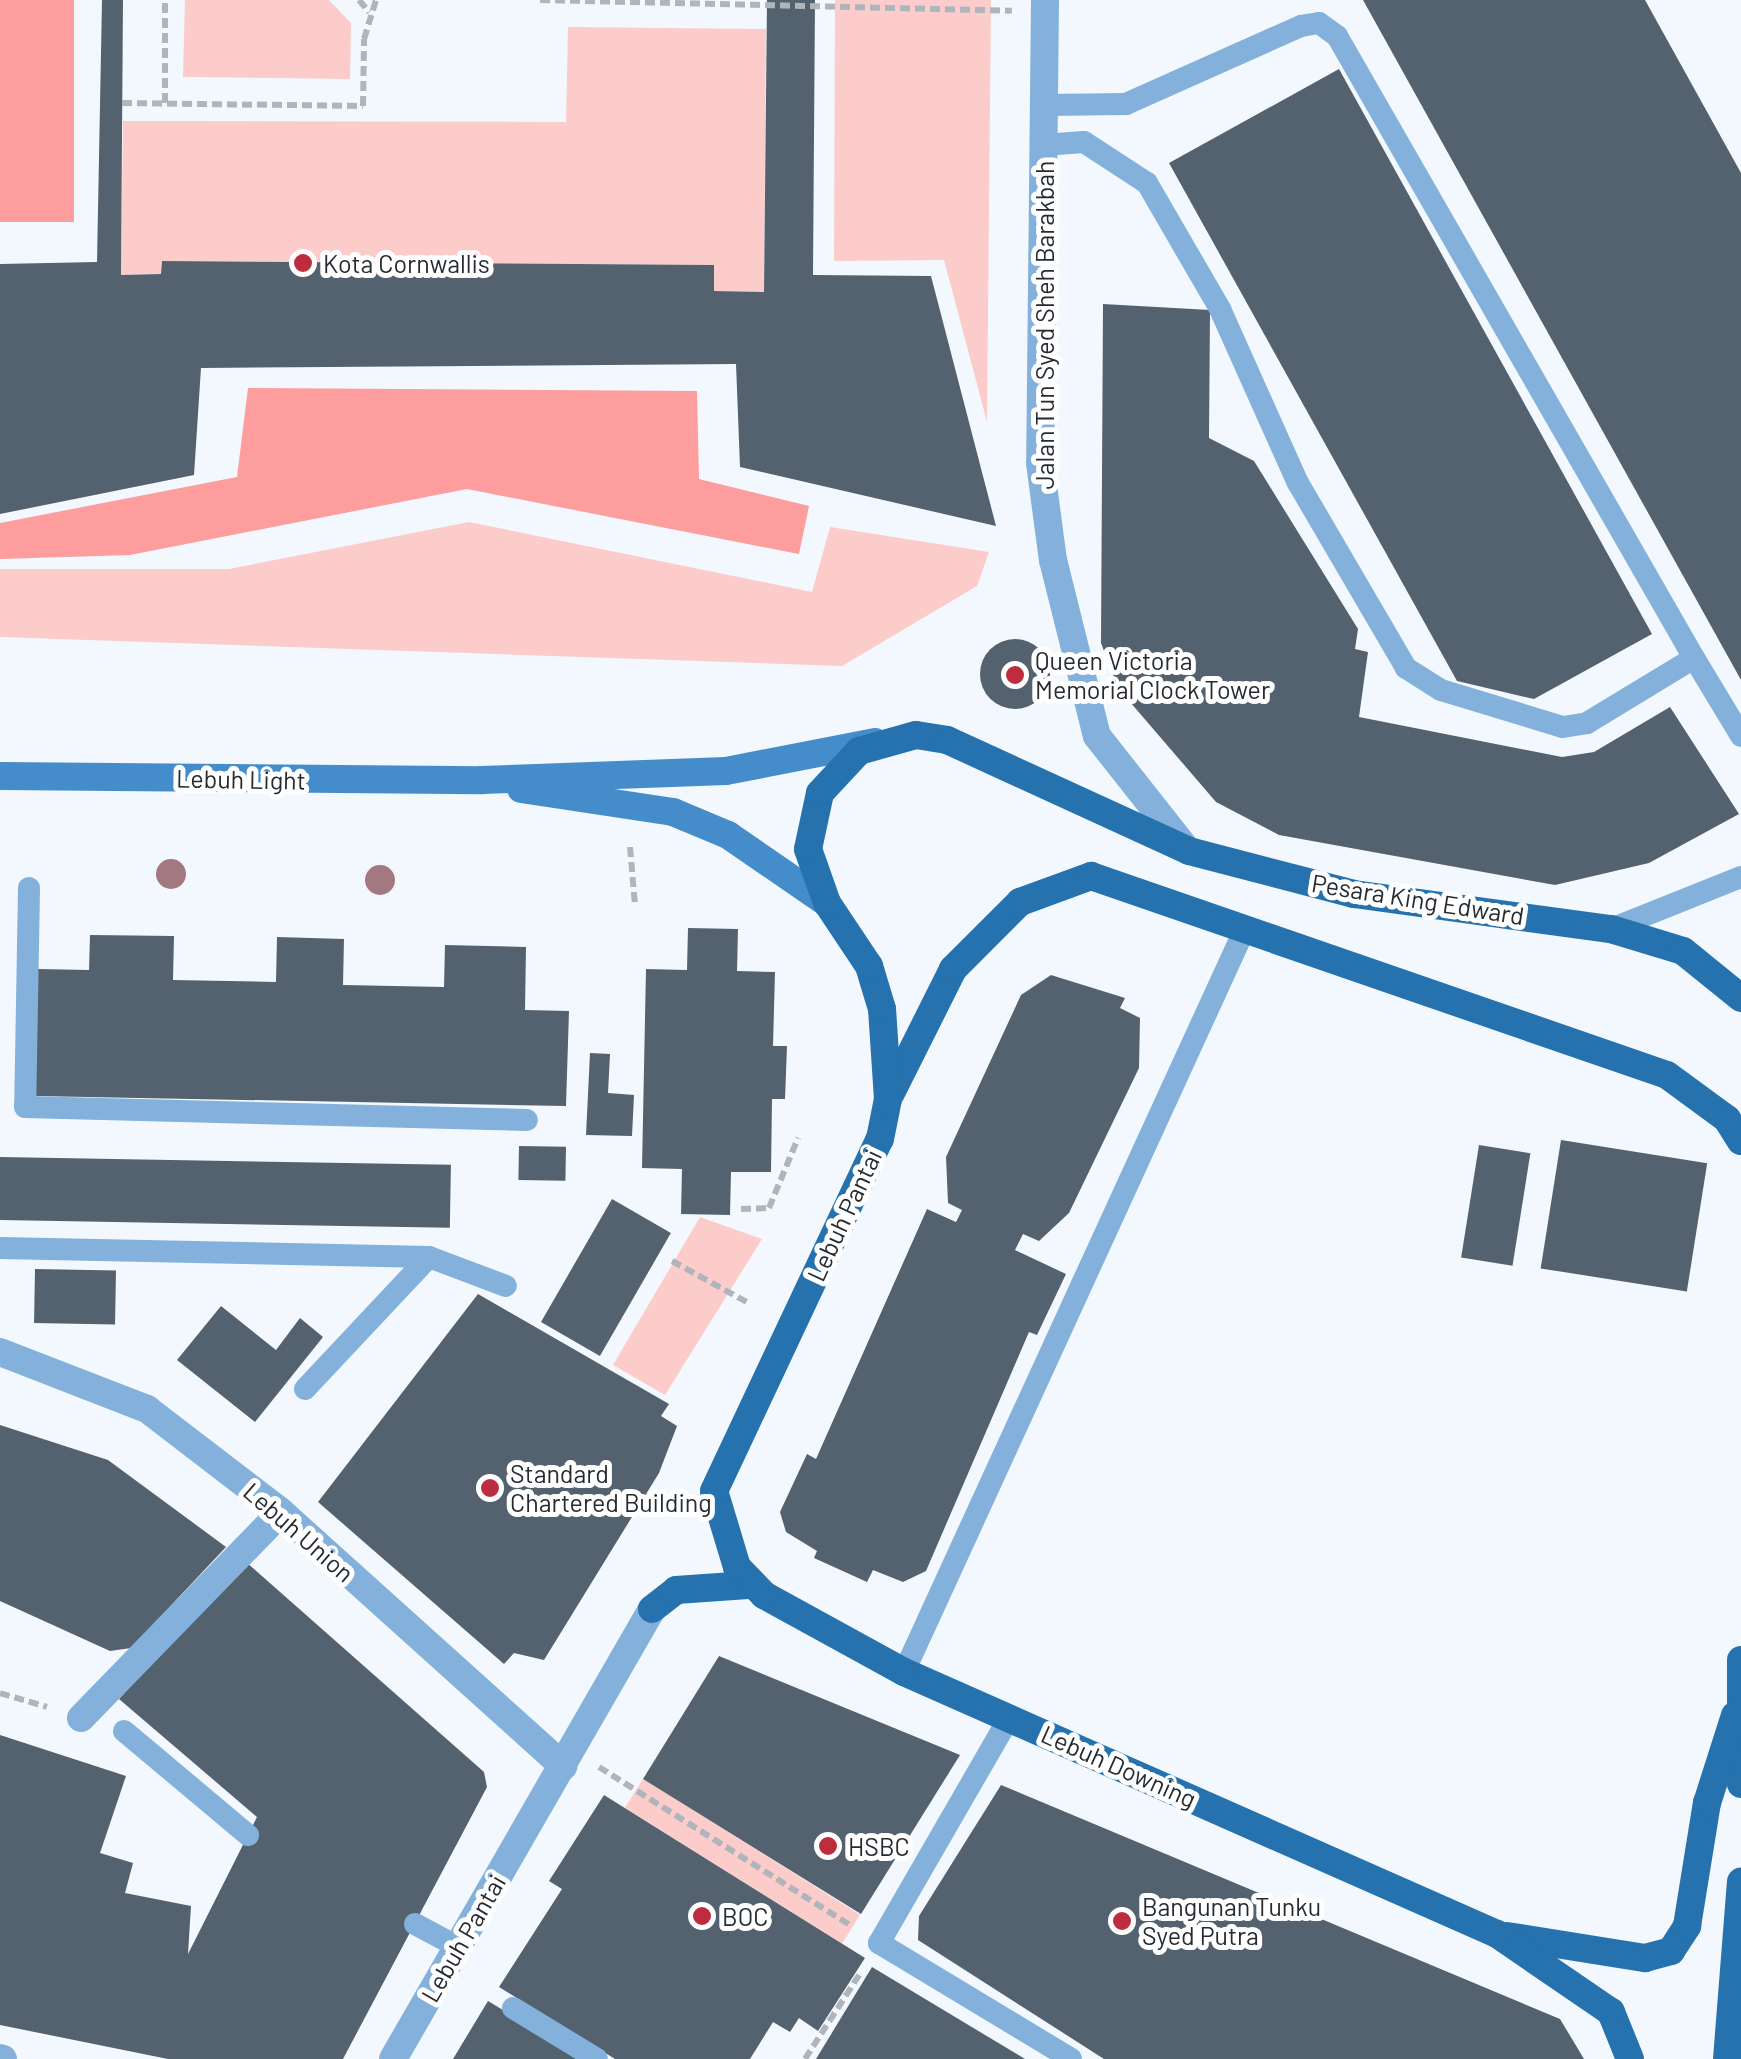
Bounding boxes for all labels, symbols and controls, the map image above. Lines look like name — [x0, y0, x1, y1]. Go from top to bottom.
street label: Jalan Tun Syed Sheh Barakbah — [1029, 160, 1059, 490]
place label: Kota Cornwallis — [323, 248, 490, 278]
marker: Kota Cornwallis — [292, 252, 314, 274]
place label: Queen Victoria Memorial Clock Tower — [1035, 646, 1270, 705]
marker: Queen Victoria Memorial Clock Tower — [1004, 664, 1026, 686]
street label: Lebuh Light — [176, 763, 306, 795]
street label: Pesara King Edward — [1310, 867, 1526, 931]
street label: Lebuh Pantai — [800, 1144, 888, 1286]
place label: Standard Chartered Building — [510, 1459, 712, 1518]
street label: Lebuh Union — [238, 1476, 360, 1588]
marker: Standard Chartered Building — [479, 1477, 501, 1499]
street label: Lebuh Downing — [1037, 1718, 1201, 1814]
place label: HSBC — [848, 1831, 910, 1861]
marker: HSBC — [817, 1835, 839, 1857]
street label: Lebuh Pantai — [414, 1869, 512, 2007]
place label: Bangunan Tunku Syed Putra — [1142, 1892, 1321, 1951]
place label: BOC — [722, 1901, 768, 1931]
marker: BOC — [691, 1905, 713, 1927]
marker: Bangunan Tunku Syed Putra — [1111, 1910, 1133, 1932]

